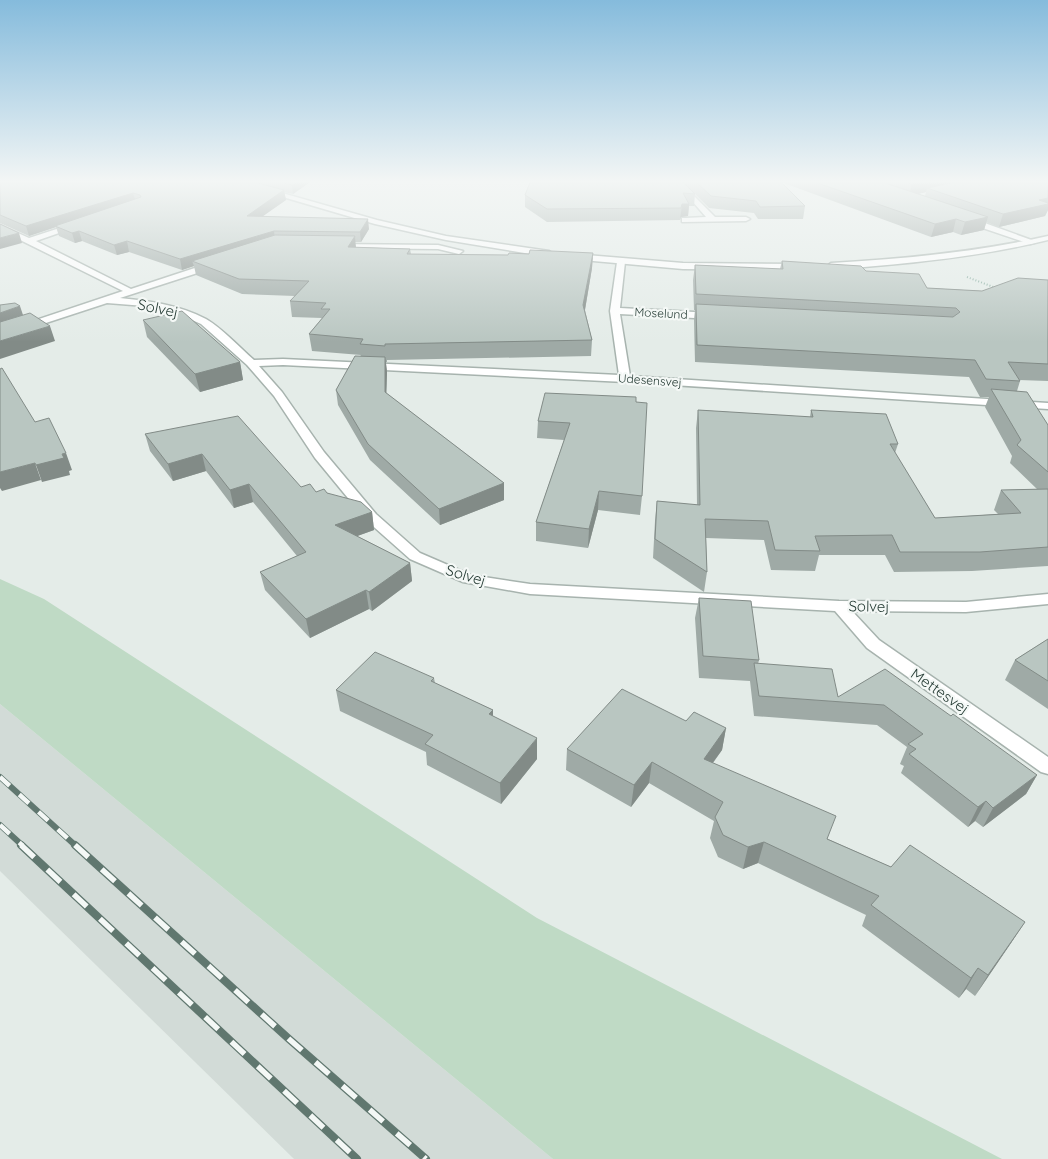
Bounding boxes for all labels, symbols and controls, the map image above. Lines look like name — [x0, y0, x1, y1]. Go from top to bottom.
street label: Solvej — [136, 294, 180, 322]
street label: Moselund — [634, 304, 688, 322]
street label: Udesensvej — [618, 370, 682, 390]
street label: Solvej — [444, 560, 488, 590]
street label: Solvej — [848, 596, 890, 616]
street label: Mettesvej — [907, 664, 973, 718]

